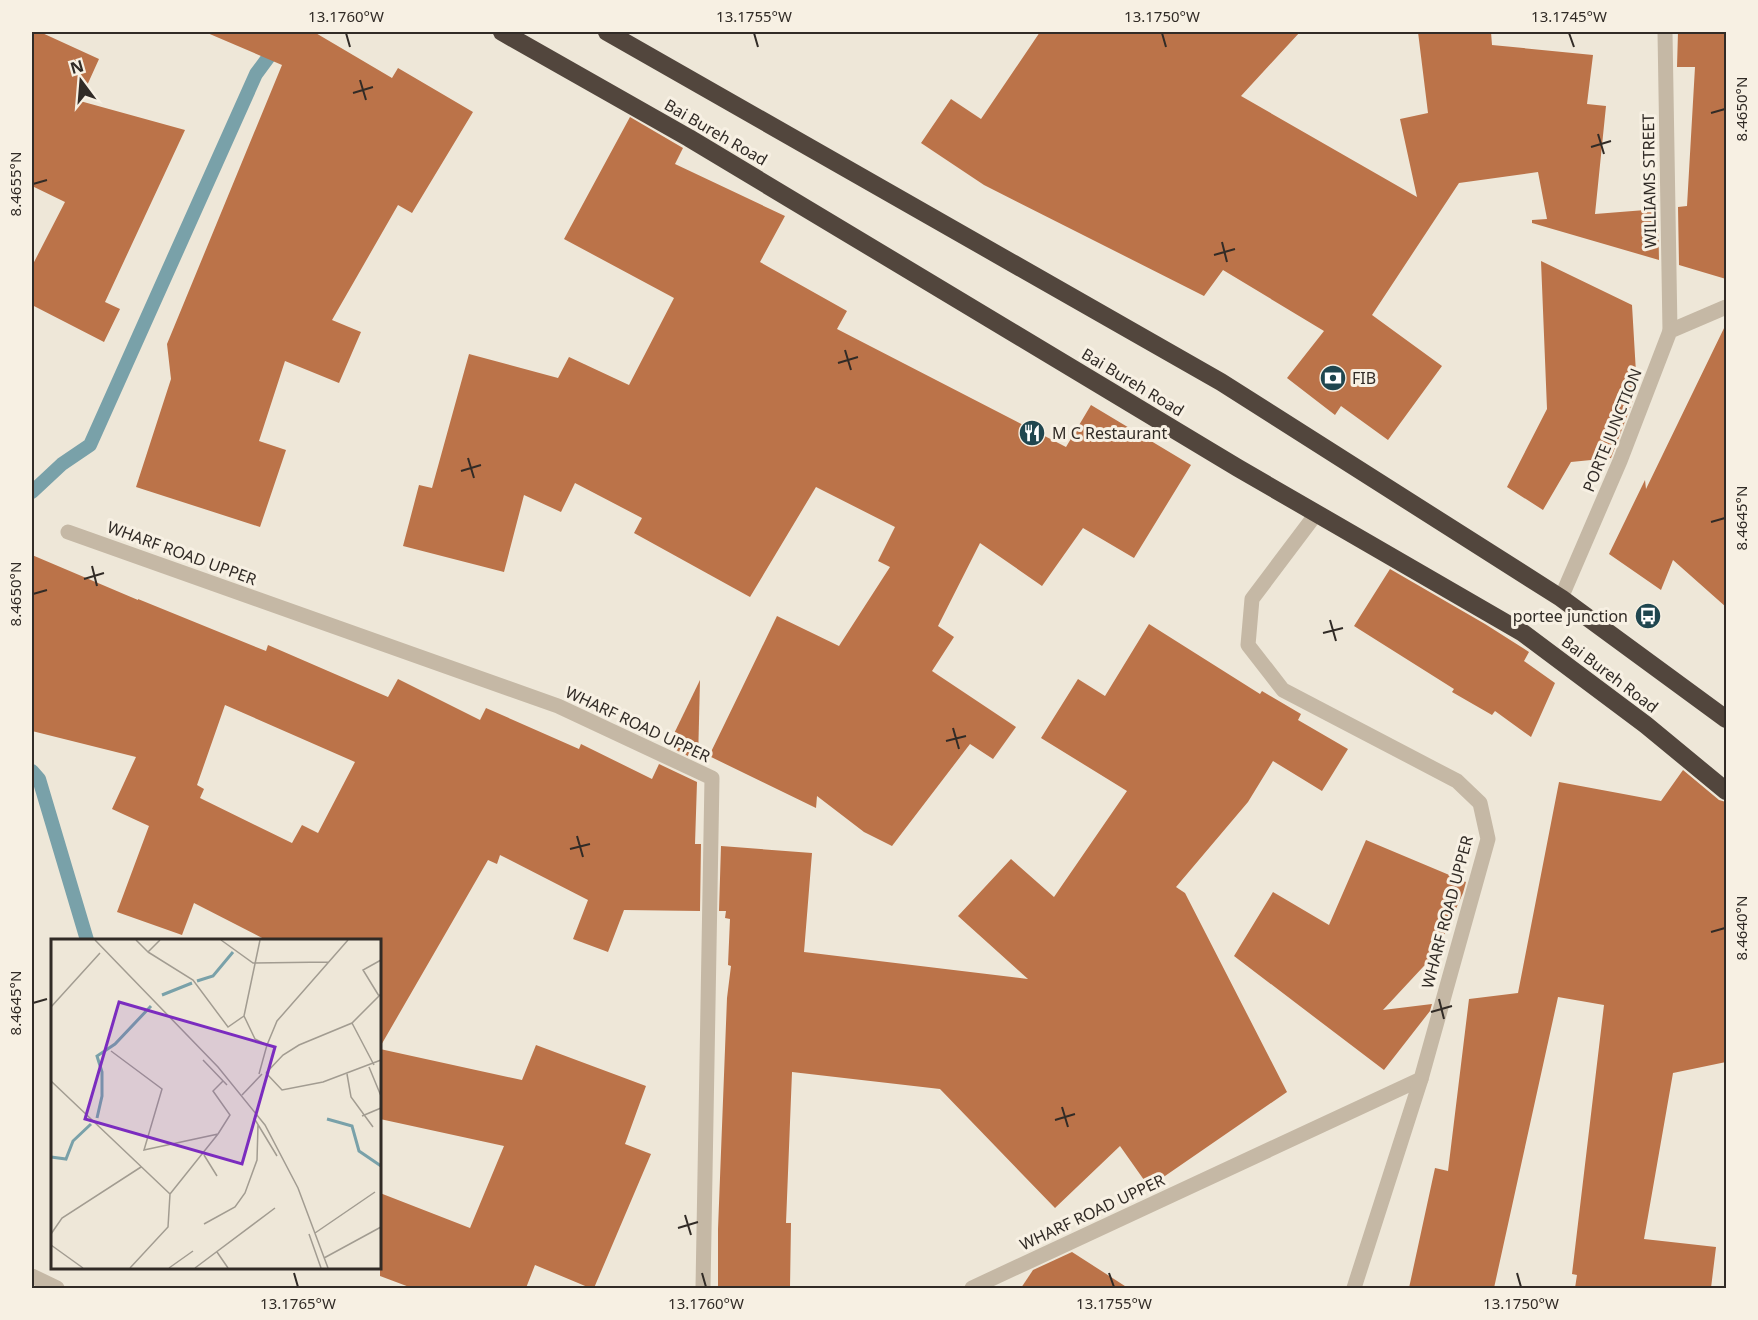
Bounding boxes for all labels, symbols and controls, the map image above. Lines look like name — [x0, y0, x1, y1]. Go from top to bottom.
text: 13.1760°W — [308, 6, 384, 26]
text: 13.1755°W — [716, 6, 792, 26]
text: 13.1750°W — [1124, 6, 1200, 26]
text: 13.1745°W — [1531, 6, 1607, 26]
north arrow — [51, 51, 111, 111]
text: N — [68, 54, 86, 79]
text: 8.4650°N — [1731, 77, 1751, 141]
street label: Bai Bureh Road — [660, 94, 772, 170]
street label: WILLIAMS STREET — [1637, 113, 1661, 248]
text: 8.4655°N — [5, 152, 25, 216]
street label: Bai Bureh Road — [1078, 343, 1188, 421]
bank icon: FIB — [1318, 363, 1348, 393]
street label: PORTE JUNCTION — [1577, 365, 1647, 495]
place label: FIB — [1352, 367, 1376, 389]
restaurant icon: M C Restaurant — [1017, 418, 1047, 448]
place label: M C Restaurant — [1052, 422, 1167, 444]
text: 8.4645°N — [1731, 486, 1751, 550]
street label: WHARF ROAD UPPER — [104, 516, 260, 590]
text: 8.4650°N — [5, 562, 25, 626]
bus stop icon: portee junction — [1633, 601, 1663, 631]
place label: portee junction — [1513, 605, 1628, 627]
street label: Bai Bureh Road — [1557, 630, 1663, 718]
street label: WHARF ROAD UPPER — [562, 681, 714, 767]
street label: WHARF ROAD UPPER — [1416, 833, 1478, 991]
text: 8.4640°N — [1731, 896, 1751, 960]
inset map — [51, 939, 381, 1269]
text: 8.4645°N — [5, 971, 25, 1035]
street label: WHARF ROAD UPPER — [1016, 1169, 1168, 1255]
text: 13.1765°W — [260, 1293, 336, 1313]
text: 13.1760°W — [668, 1293, 744, 1313]
text: 13.1755°W — [1076, 1293, 1152, 1313]
text: 13.1750°W — [1483, 1293, 1559, 1313]

